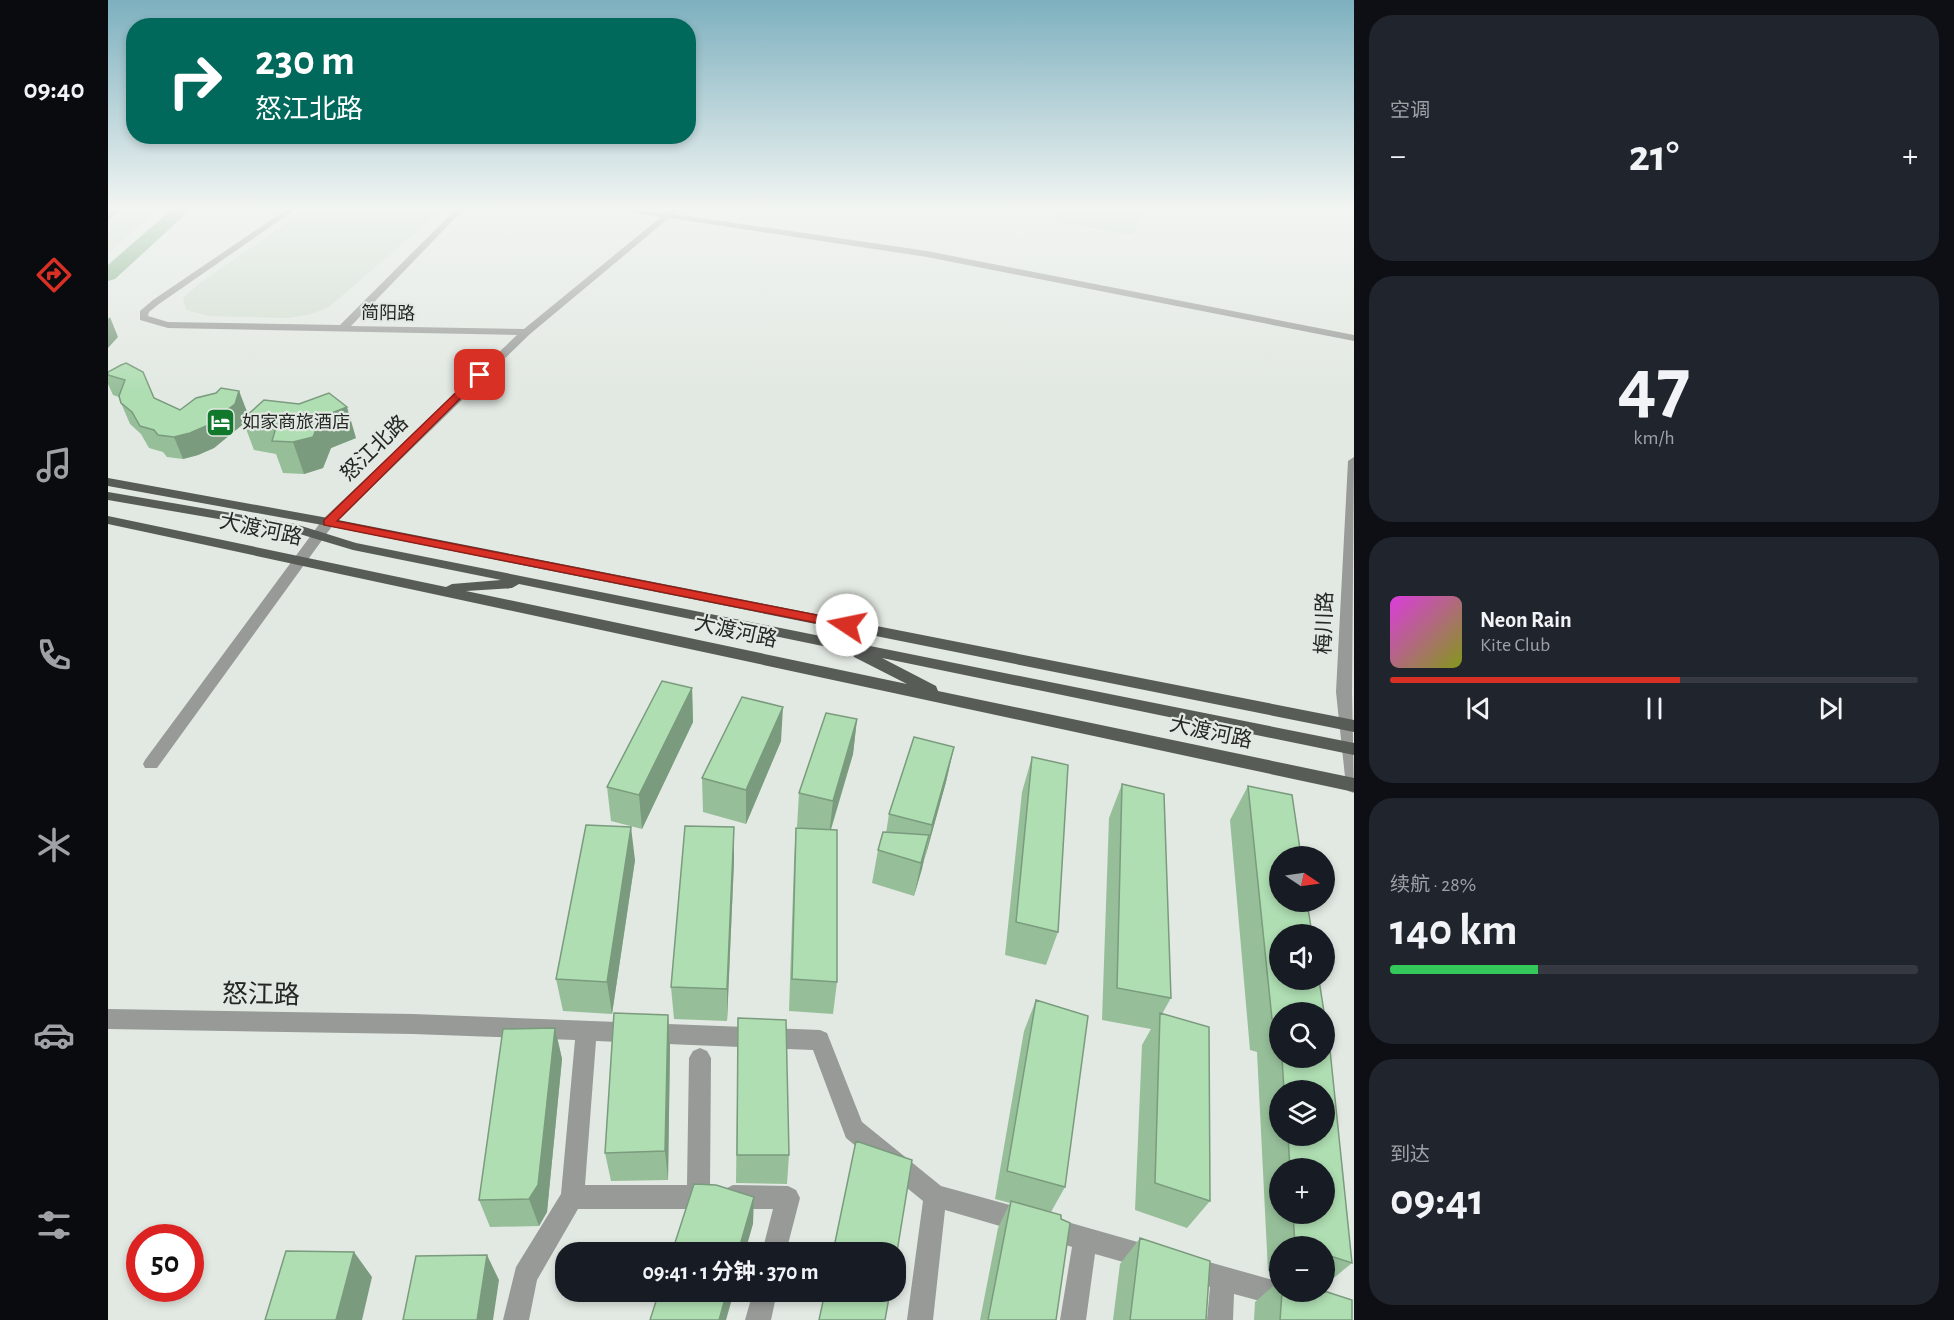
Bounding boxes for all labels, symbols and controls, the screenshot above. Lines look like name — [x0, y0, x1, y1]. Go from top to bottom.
text: 230 m — [255, 40, 355, 82]
icon: right — [156, 42, 234, 120]
text: 09:40 — [24, 76, 84, 103]
text: 怒江北路 — [255, 96, 363, 123]
text: 空调 — [1390, 101, 1430, 121]
text: 21° — [1629, 134, 1679, 179]
text: − — [1390, 140, 1406, 173]
text: + — [1902, 140, 1918, 173]
icon: directions — [33, 254, 75, 296]
street label: 简阳路 — [361, 303, 415, 323]
text: 47 — [1618, 348, 1690, 426]
pin — [454, 349, 505, 400]
icon: arrive — [463, 358, 496, 391]
hotel icon: 如家商旅酒店 — [205, 406, 237, 438]
street label: 怒江北路 — [336, 411, 412, 485]
place label: 如家商旅酒店 — [242, 412, 350, 432]
text: km/h — [1633, 428, 1675, 448]
icon: music — [33, 444, 75, 486]
street label: 大渡河路 — [218, 510, 304, 548]
street label: 梅川路 — [1312, 591, 1336, 655]
position arrow — [815, 593, 879, 657]
text: Neon Rain — [1480, 609, 1572, 631]
street label: 大渡河路 — [693, 612, 779, 650]
icon: phone — [33, 634, 75, 676]
text: Kite Club — [1480, 635, 1550, 655]
icon: previous — [1462, 692, 1495, 725]
icon: pause — [1638, 692, 1671, 725]
icon: next — [1814, 692, 1847, 725]
street label: 大渡河路 — [1168, 713, 1254, 751]
icon: climate — [33, 824, 75, 866]
north arrow — [1269, 846, 1335, 912]
map controls — [1269, 846, 1335, 1302]
text: 续航 · 28% — [1390, 875, 1476, 895]
text: 140 km — [1390, 908, 1518, 953]
button: sound — [1269, 924, 1335, 990]
street label: 怒江路 — [222, 980, 300, 1009]
button: search — [1269, 1002, 1335, 1068]
icon: car — [33, 1014, 75, 1056]
button: layers — [1269, 1080, 1335, 1146]
text: 到达 — [1390, 1145, 1430, 1165]
button: + — [1269, 1158, 1335, 1224]
text: 09:41 — [1390, 1178, 1484, 1223]
icon: filters — [33, 1204, 75, 1246]
speed limit sign: 50 — [126, 1224, 204, 1302]
button: − — [1269, 1236, 1335, 1302]
text: 09:41 · 1 分钟 · 370 m — [642, 1261, 819, 1283]

